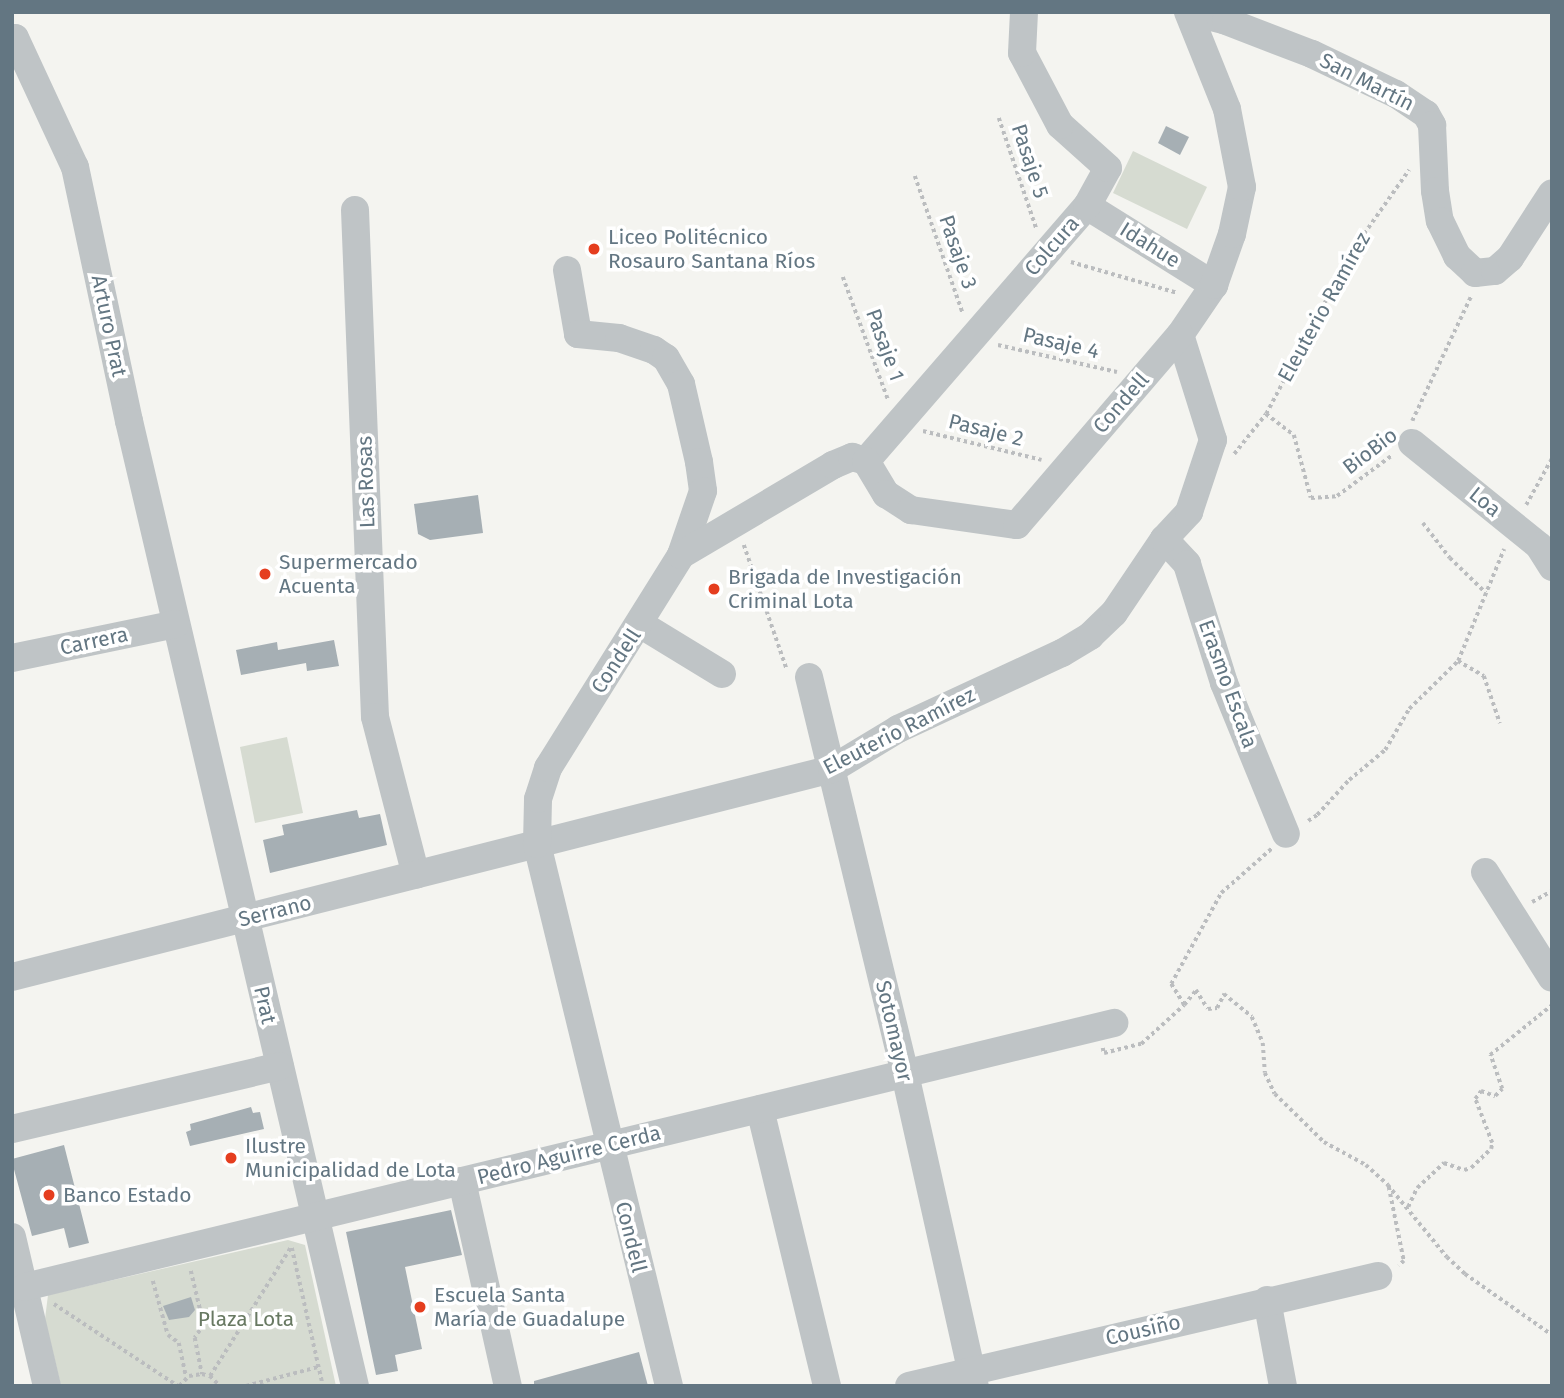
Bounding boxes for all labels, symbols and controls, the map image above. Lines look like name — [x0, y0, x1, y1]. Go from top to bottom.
street label: San Martín — [1316, 48, 1418, 116]
street label: Pasaje 5 — [1006, 121, 1054, 201]
street label: Colcura — [1019, 211, 1085, 281]
street label: Pasaje 3 — [934, 212, 982, 292]
street label: Idahue — [1115, 217, 1185, 273]
place label: Liceo Politécnico Rosauro Santana Ríos — [608, 224, 815, 274]
street label: Eleuterio Ramírez — [1272, 228, 1376, 386]
marker: Liceo Politécnico Rosauro Santana Ríos — [586, 241, 602, 257]
street label: Arturo Prat — [86, 273, 132, 379]
street label: Pasaje 1 — [860, 305, 910, 385]
street label: Pasaje 4 — [1021, 322, 1101, 364]
street label: Condell — [1088, 367, 1154, 439]
street label: Pasaje 2 — [946, 409, 1026, 451]
street label: BioBio — [1338, 422, 1402, 480]
street label: Las Rosas — [352, 436, 380, 528]
street label: Loa — [1464, 482, 1506, 522]
place label: Supermercado Acuenta — [279, 549, 418, 599]
place label: Brigada de Investigación Criminal Lota — [728, 564, 962, 614]
marker: Supermercado Acuenta — [257, 566, 273, 582]
marker: Brigada de Investigación Criminal Lota — [706, 581, 722, 597]
street label: Erasmo Escala — [1193, 616, 1263, 752]
street label: Carrera — [58, 622, 130, 660]
street label: Condell — [586, 624, 646, 698]
street label: Eleuterio Ramírez — [819, 682, 979, 780]
street label: Serrano — [236, 890, 314, 932]
street label: Sotomayor — [870, 978, 918, 1084]
street label: Prat — [248, 984, 282, 1026]
street label: Pedro Aguirre Cerda — [474, 1120, 664, 1190]
place label: Ilustre Municipalidad de Lota — [245, 1133, 456, 1183]
marker: Ilustre Municipalidad de Lota — [223, 1150, 239, 1166]
place label: Banco Estado — [63, 1182, 192, 1208]
marker: Banco Estado — [41, 1187, 57, 1203]
street label: Condell — [610, 1199, 652, 1275]
place label: Escuela Santa María de Guadalupe — [434, 1282, 625, 1332]
marker: Escuela Santa María de Guadalupe — [412, 1299, 428, 1315]
park label: Plaza Lota — [198, 1306, 294, 1332]
street label: Cousiño — [1103, 1309, 1183, 1351]

